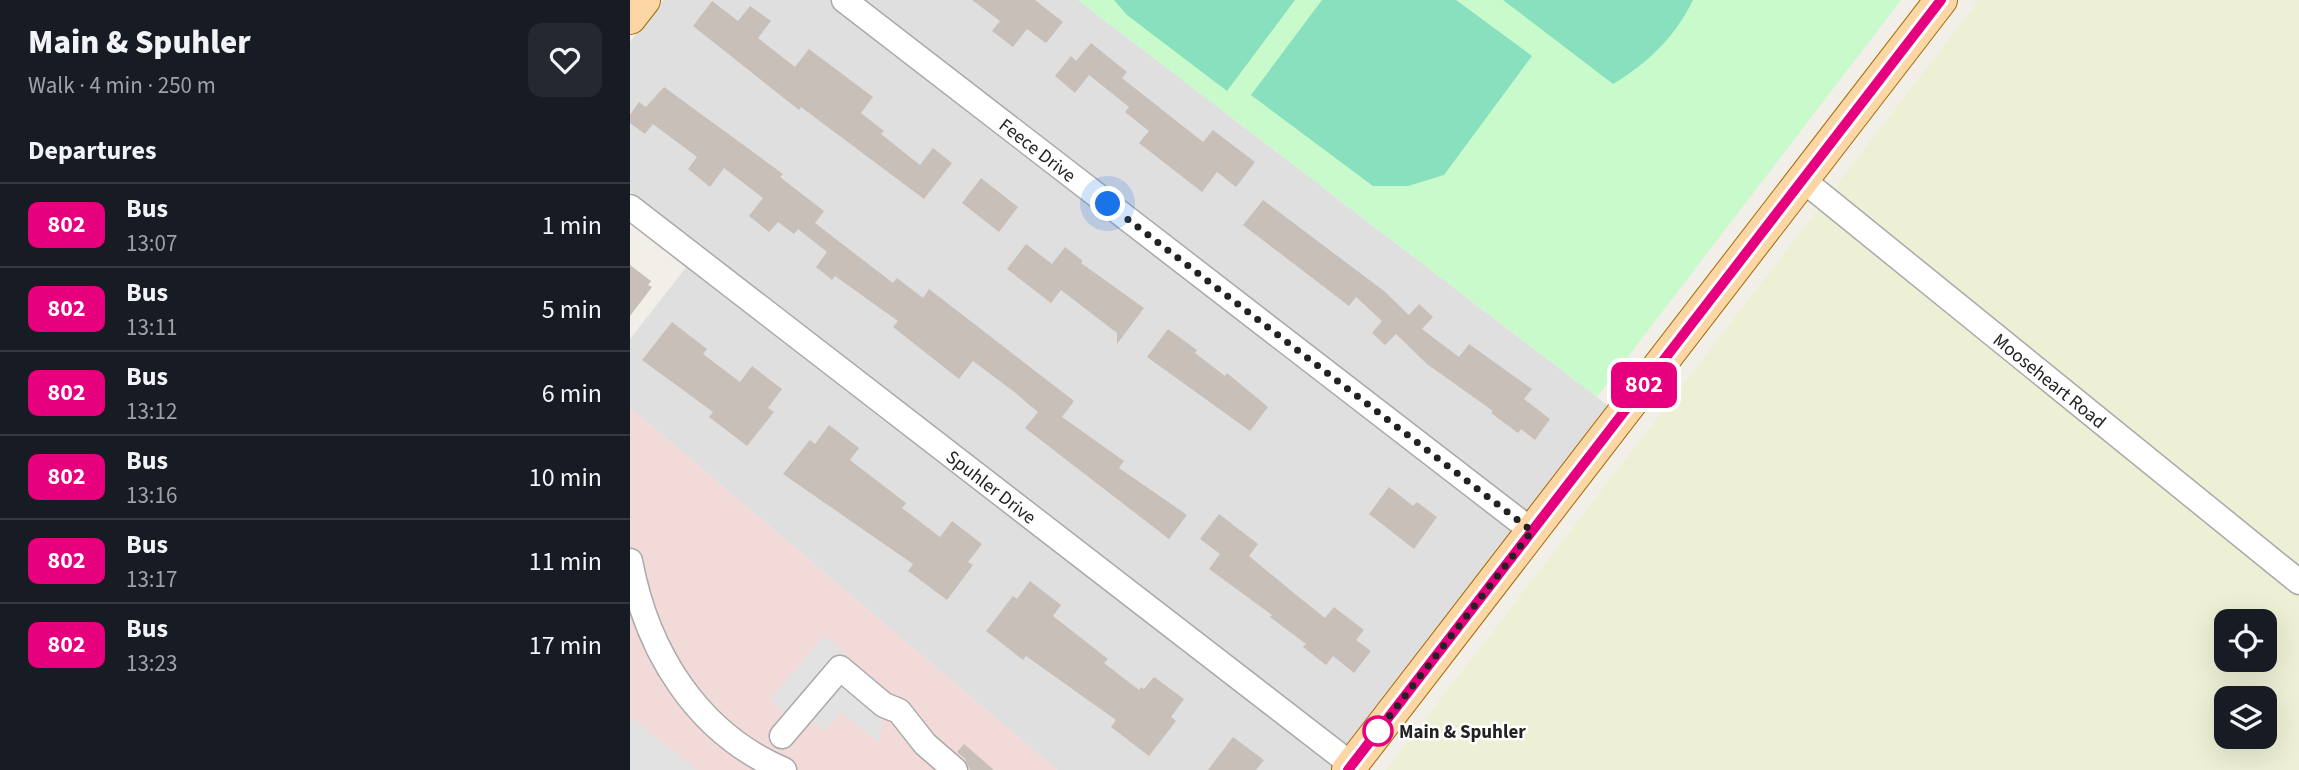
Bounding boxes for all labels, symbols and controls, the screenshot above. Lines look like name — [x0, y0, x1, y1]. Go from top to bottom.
text: Main & Spuhler — [28, 19, 251, 66]
button: heart — [528, 23, 602, 97]
text: Walk · 4 min · 250 m — [28, 69, 216, 102]
street label: Feece Drive — [993, 112, 1081, 189]
text: Departures — [28, 132, 156, 169]
your location — [1090, 186, 1125, 221]
text: Bus — [126, 190, 168, 227]
text: 802 — [47, 207, 86, 242]
text: 1 min — [542, 207, 602, 244]
text: 13:07 — [126, 227, 177, 260]
text: Bus — [126, 274, 168, 311]
text: 802 — [47, 291, 86, 326]
text: 5 min — [542, 291, 602, 328]
text: 13:11 — [126, 311, 177, 344]
street label: Mooseheart Road — [1987, 327, 2111, 435]
text: Bus — [126, 358, 168, 395]
line badge: 802 — [1604, 362, 1684, 408]
text: 802 — [1625, 367, 1663, 402]
text: 802 — [47, 375, 86, 410]
text: 6 min — [542, 375, 602, 412]
text: 13:12 — [126, 395, 177, 428]
text: Bus — [126, 442, 168, 479]
street label: Spuhler Drive — [940, 444, 1041, 531]
text: 802 — [47, 459, 86, 494]
text: 10 min — [529, 459, 602, 496]
text: 13:16 — [126, 479, 177, 512]
text: Bus — [126, 526, 168, 563]
text: 802 — [47, 543, 86, 578]
text: 11 min — [529, 543, 602, 580]
text: 13:17 — [126, 563, 177, 596]
map controls — [2214, 609, 2277, 749]
button: locate — [2214, 609, 2277, 672]
text: Bus — [126, 610, 168, 647]
text: 802 — [47, 627, 86, 662]
text: 17 min — [529, 627, 602, 664]
text: 13:23 — [126, 647, 177, 680]
button: layers — [2214, 686, 2277, 749]
marker: Main & Spuhler — [1363, 716, 1393, 746]
place label: Main & Spuhler — [1399, 719, 1526, 746]

